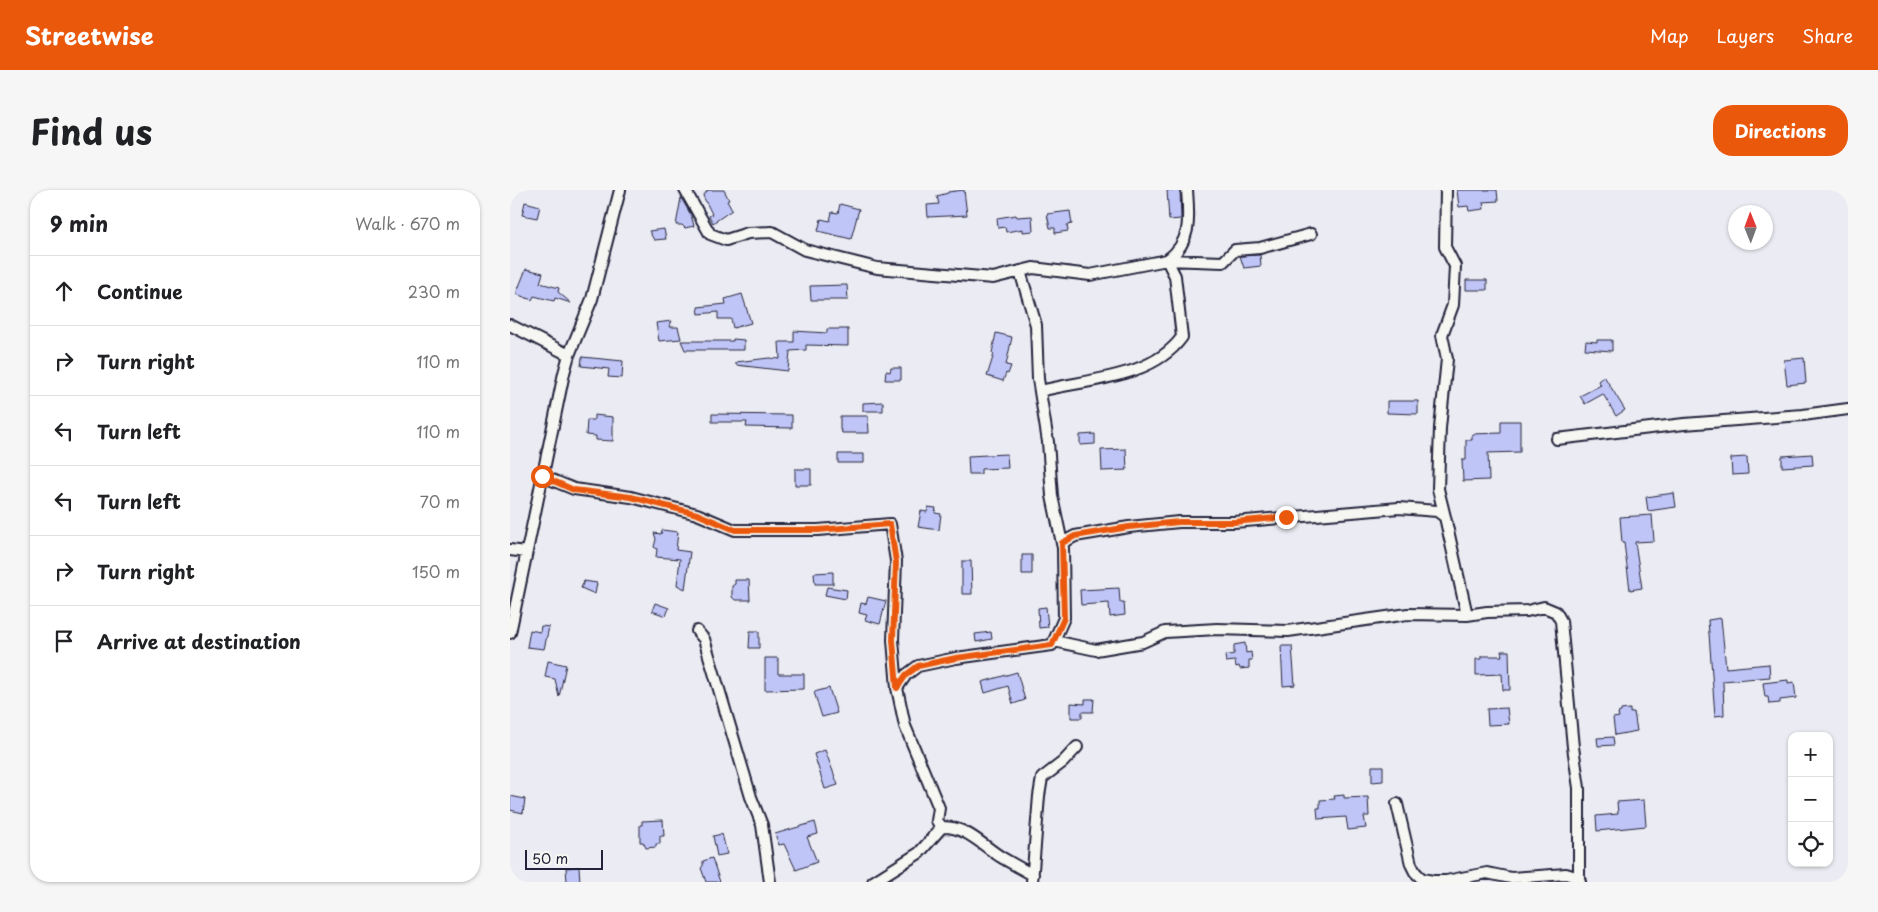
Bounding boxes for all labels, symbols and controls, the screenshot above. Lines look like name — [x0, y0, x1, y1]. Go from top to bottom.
text: Streetwise — [25, 17, 154, 53]
text: Map — [1650, 22, 1689, 49]
text: Layers — [1717, 22, 1774, 49]
text: Share — [1802, 22, 1853, 49]
text: Find us — [30, 104, 152, 157]
button: Directions — [1713, 105, 1848, 156]
north arrow — [1728, 205, 1773, 250]
text: 9 min — [50, 207, 108, 239]
text: Walk · 670 m — [355, 211, 460, 235]
icon: ahead — [50, 277, 78, 305]
text: Continue — [97, 277, 183, 305]
text: 230 m — [408, 279, 460, 303]
icon: right — [50, 347, 78, 375]
text: Turn right — [97, 347, 195, 375]
text: 110 m — [417, 349, 460, 373]
icon: left — [50, 417, 78, 445]
text: Turn left — [97, 417, 181, 445]
text: 110 m — [417, 419, 460, 443]
route start — [531, 465, 554, 488]
icon: left — [50, 487, 78, 515]
text: Turn left — [97, 487, 181, 515]
text: 70 m — [420, 489, 460, 513]
route end — [1275, 506, 1298, 529]
icon: right — [50, 557, 78, 585]
text: Turn right — [97, 557, 195, 585]
text: 150 m — [412, 559, 460, 583]
icon: arrive — [50, 627, 78, 655]
text: Arrive at destination — [97, 627, 301, 655]
map controls — [1788, 732, 1833, 867]
button: + — [1788, 732, 1833, 777]
button: − — [1788, 777, 1833, 822]
button: locate — [1788, 822, 1833, 867]
scale bar — [525, 847, 602, 870]
text: 50 m — [532, 848, 568, 869]

